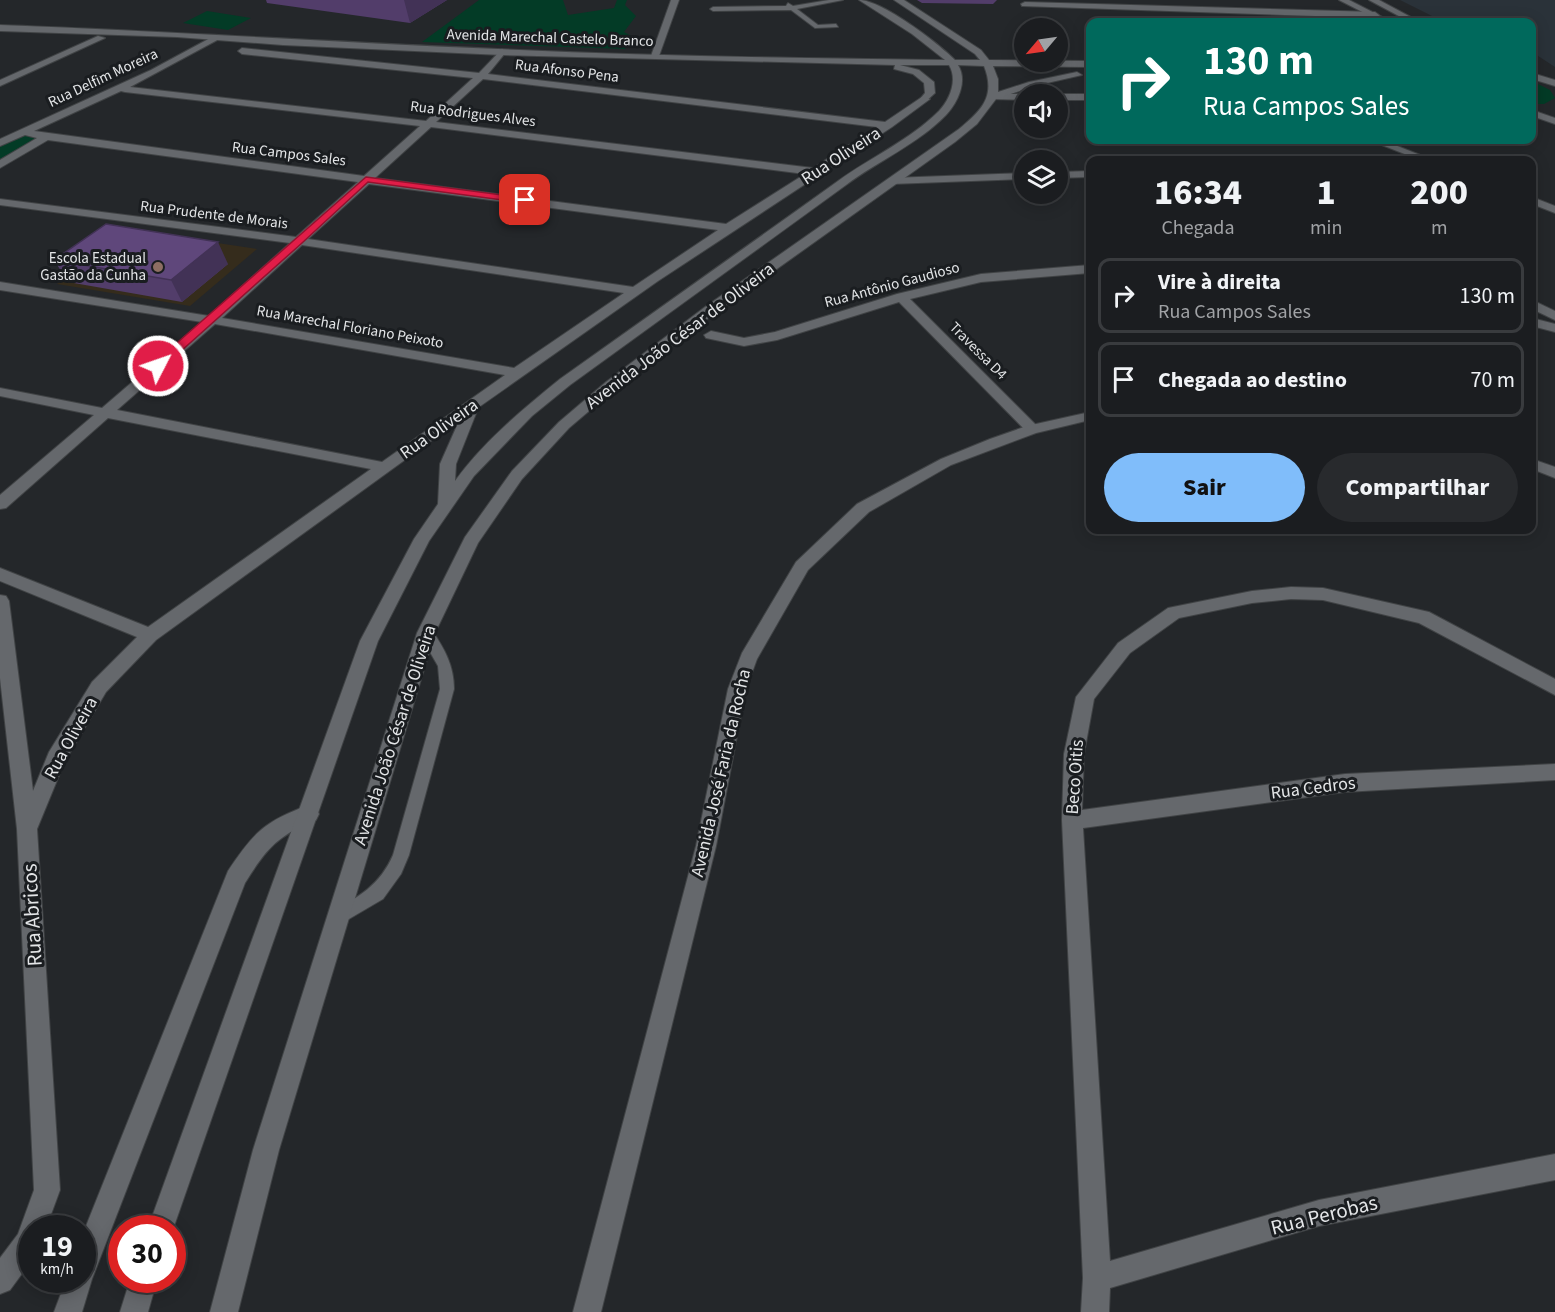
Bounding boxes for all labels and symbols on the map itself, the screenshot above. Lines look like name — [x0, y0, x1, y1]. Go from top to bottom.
north arrow — [1014, 18, 1068, 72]
street label: Avenida Marechal Castelo Branco — [446, 24, 654, 52]
street label: Rua Delfim Moreira — [45, 43, 161, 113]
street label: Rua Afonso Pena — [514, 54, 620, 88]
street label: Rua Rodrigues Alves — [409, 96, 537, 132]
street label: Rua Oliveira — [796, 121, 886, 191]
street label: Rua Campos Sales — [231, 137, 347, 171]
pin — [499, 174, 550, 225]
street label: Rua Prudente de Morais — [139, 196, 289, 234]
place label: Escola Estadual Gastão da Cunha — [40, 248, 146, 286]
street label: Avenida João César de Oliveira — [581, 257, 779, 415]
street label: Rua Antônio Gaudioso — [822, 257, 962, 313]
marker: Escola Estadual Gastão da Cunha — [151, 260, 165, 274]
street label: Rua Marechal Floriano Peixoto — [255, 300, 445, 354]
street label: Travessa D4 — [944, 317, 1012, 385]
position arrow — [126, 334, 190, 398]
street label: Rua Oliveira — [395, 393, 483, 465]
street label: Avenida João César de Oliveira — [348, 622, 442, 848]
street label: Avenida José Faria da Rocha — [685, 667, 757, 879]
street label: Rua Oliveira — [38, 692, 104, 784]
street label: Beco Oitis — [1060, 739, 1090, 815]
street label: Rua Cedros — [1269, 770, 1357, 806]
street label: Rua Abricos — [14, 863, 50, 967]
street label: Rua Perobas — [1267, 1187, 1381, 1243]
speed limit sign: 30 — [108, 1215, 186, 1293]

